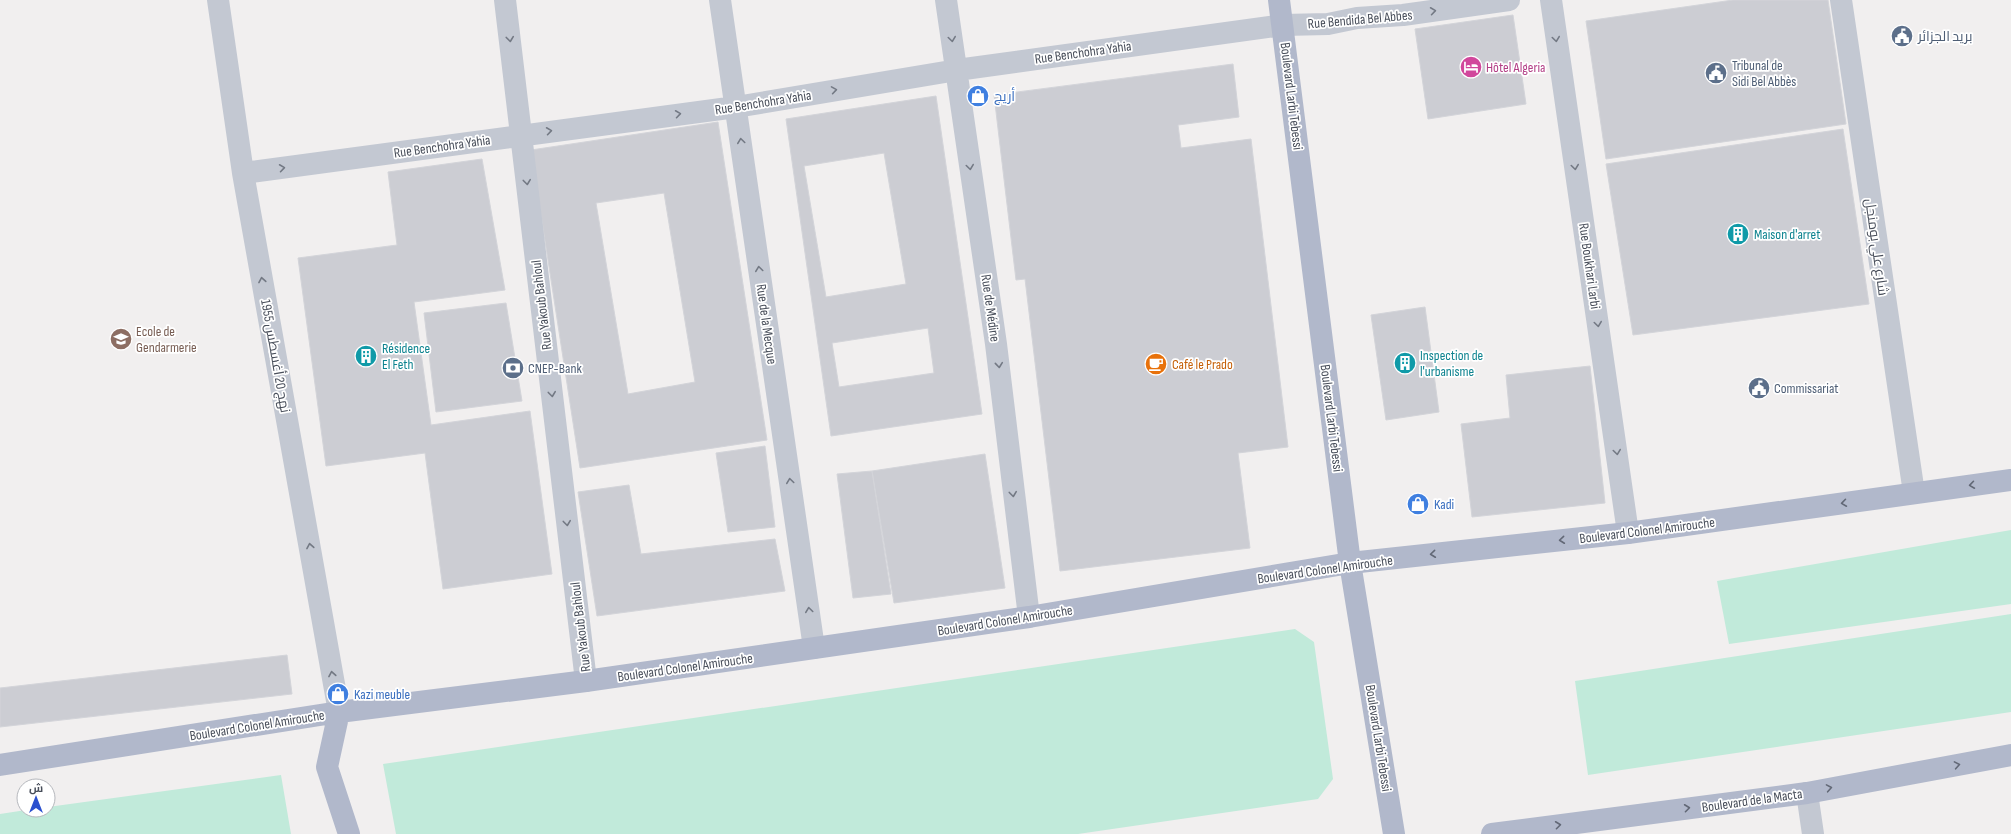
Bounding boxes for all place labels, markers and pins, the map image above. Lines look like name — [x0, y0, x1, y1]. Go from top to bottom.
public building icon: بريد الجزائر — [1889, 23, 1915, 49]
place label: بريد الجزائر — [1917, 28, 1972, 45]
hotel icon: Hôtel Algeria — [1458, 54, 1484, 80]
place label: Tribunal de Sidi Bel Abbès — [1732, 57, 1796, 90]
place label: Hôtel Algeria — [1486, 59, 1546, 76]
public building icon: Tribunal de Sidi Bel Abbès — [1703, 60, 1729, 86]
shop icon: أريج — [965, 83, 991, 109]
place label: أريج — [994, 87, 1015, 105]
building icon: Maison d'arret — [1725, 221, 1751, 247]
place label: Maison d'arret — [1754, 226, 1820, 243]
place label: Ecole de Gendarmerie — [136, 323, 197, 356]
school or university icon: Ecole de Gendarmerie — [108, 326, 134, 352]
place label: Résidence El Feth — [382, 340, 430, 373]
building icon: Résidence El Feth — [353, 343, 379, 369]
place label: Inspection de l'urbanisme — [1420, 347, 1483, 380]
building icon: Inspection de l'urbanisme — [1392, 350, 1418, 376]
cafe icon: Café le Prado — [1143, 351, 1169, 377]
bank icon: CNEP-Bank — [500, 355, 526, 381]
place label: Café le Prado — [1172, 356, 1233, 373]
place label: CNEP-Bank — [528, 360, 582, 377]
public building icon: Commissariat — [1746, 375, 1772, 401]
place label: Commissariat — [1774, 380, 1839, 397]
shop icon: Kadi — [1405, 491, 1431, 517]
place label: Kadi — [1434, 496, 1454, 513]
shop icon: Kazi meuble — [325, 681, 351, 707]
place label: Kazi meuble — [354, 686, 410, 703]

